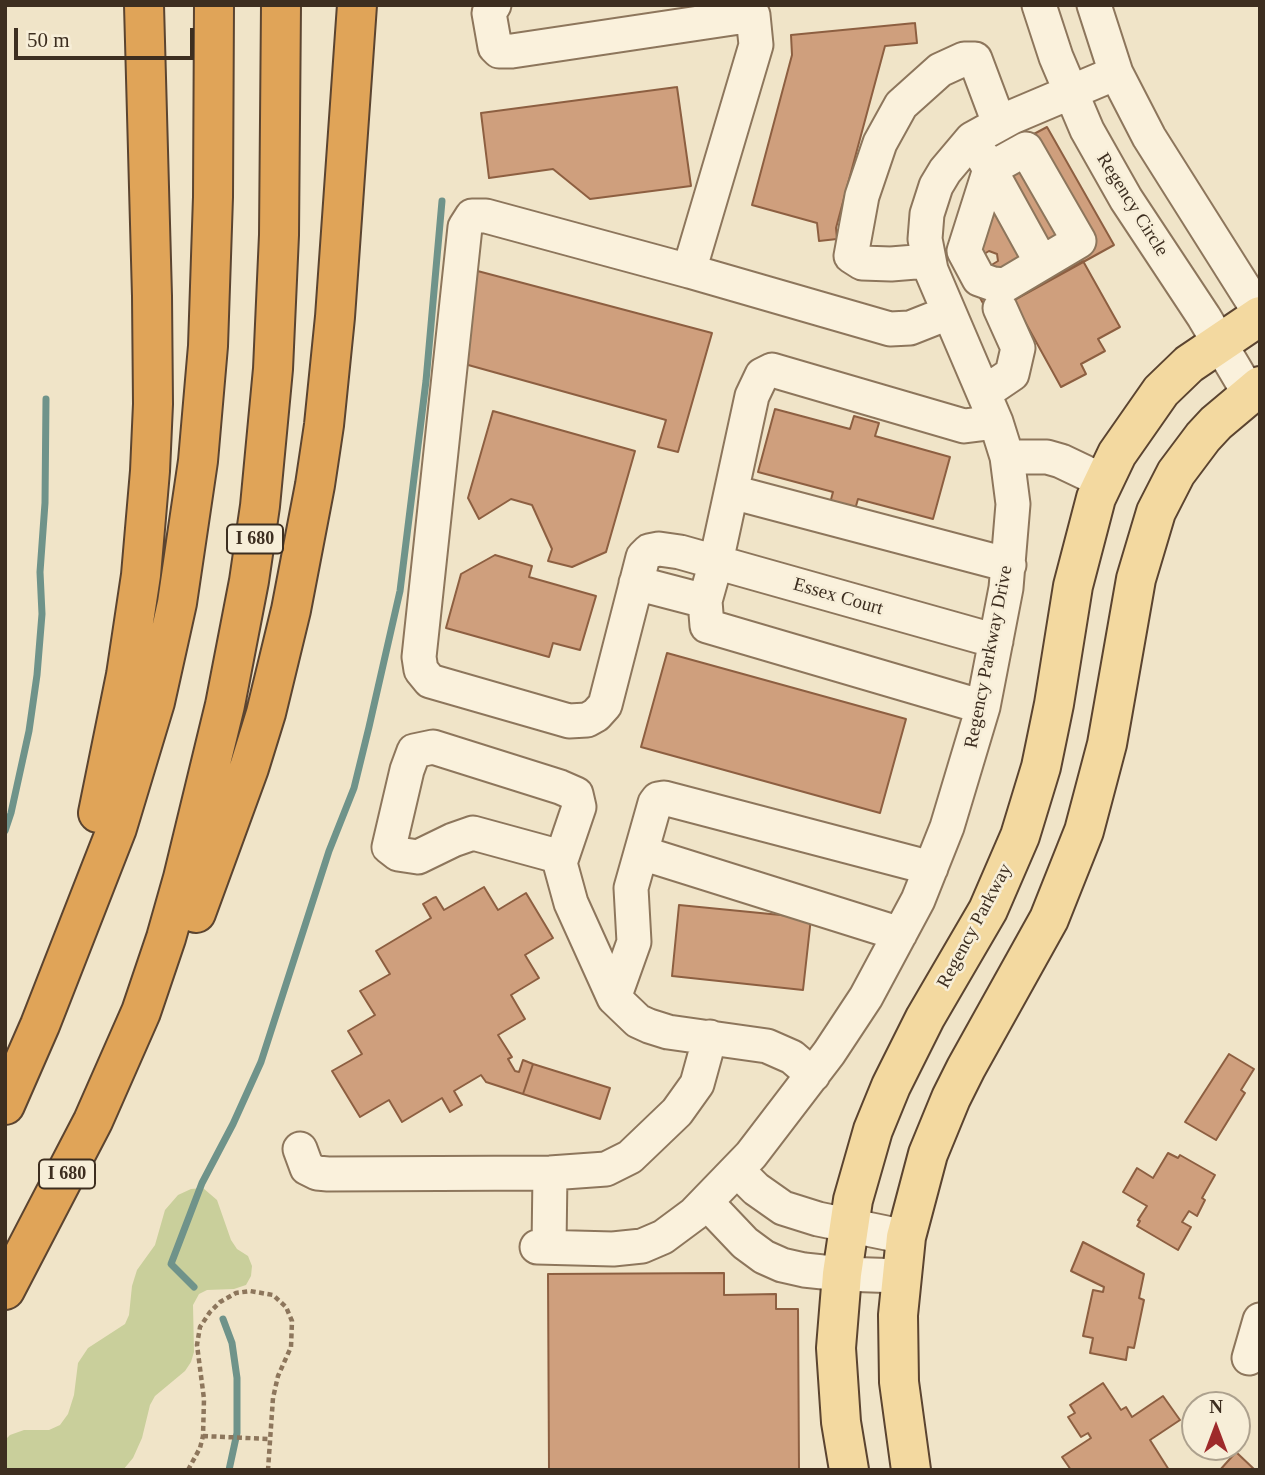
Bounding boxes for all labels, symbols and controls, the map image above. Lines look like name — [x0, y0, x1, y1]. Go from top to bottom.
scale bar — [18, 14, 198, 58]
text: 50 m — [27, 28, 70, 52]
street label: Regency Circle — [1091, 149, 1173, 261]
road number: I 680 — [227, 524, 283, 554]
street label: Regency Parkway Drive — [960, 564, 1018, 750]
street label: Essex Court — [790, 573, 886, 621]
street label: Regency Parkway — [933, 860, 1017, 992]
road number: I 680 — [39, 1160, 95, 1189]
north arrow — [1181, 1391, 1251, 1461]
text: N — [1209, 1396, 1223, 1417]

